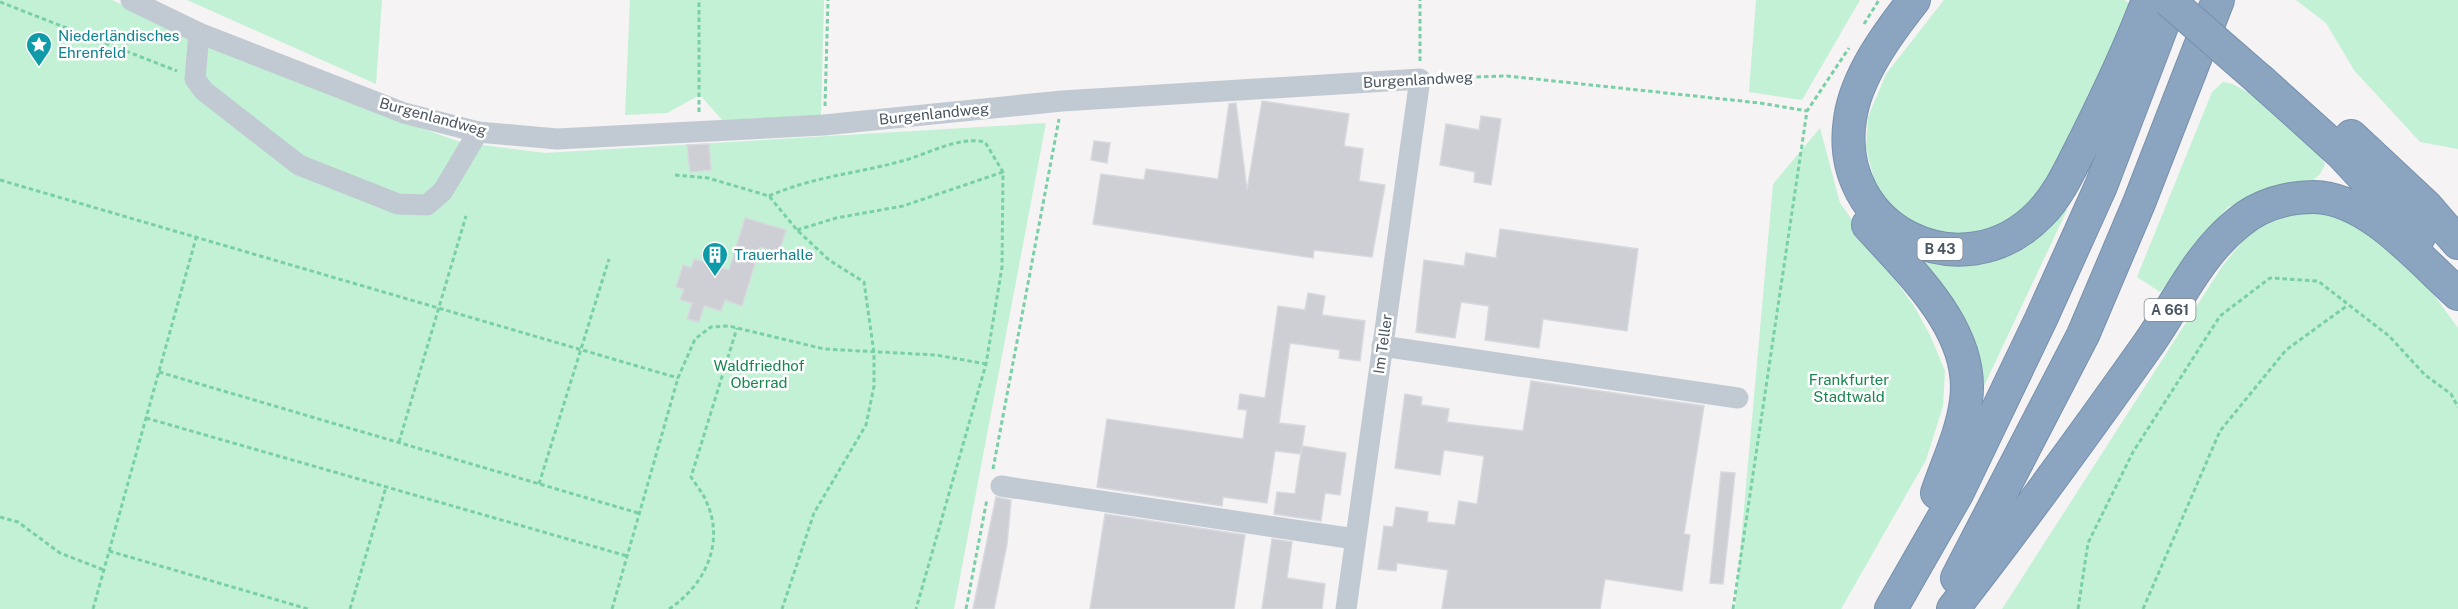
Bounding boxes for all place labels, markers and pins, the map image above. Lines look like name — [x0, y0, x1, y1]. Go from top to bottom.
place label: Niederländisches Ehrenfeld — [58, 27, 179, 61]
place icon: Niederländisches Ehrenfeld — [24, 30, 54, 68]
building icon: Trauerhalle — [700, 240, 730, 278]
place label: Trauerhalle — [734, 246, 813, 263]

